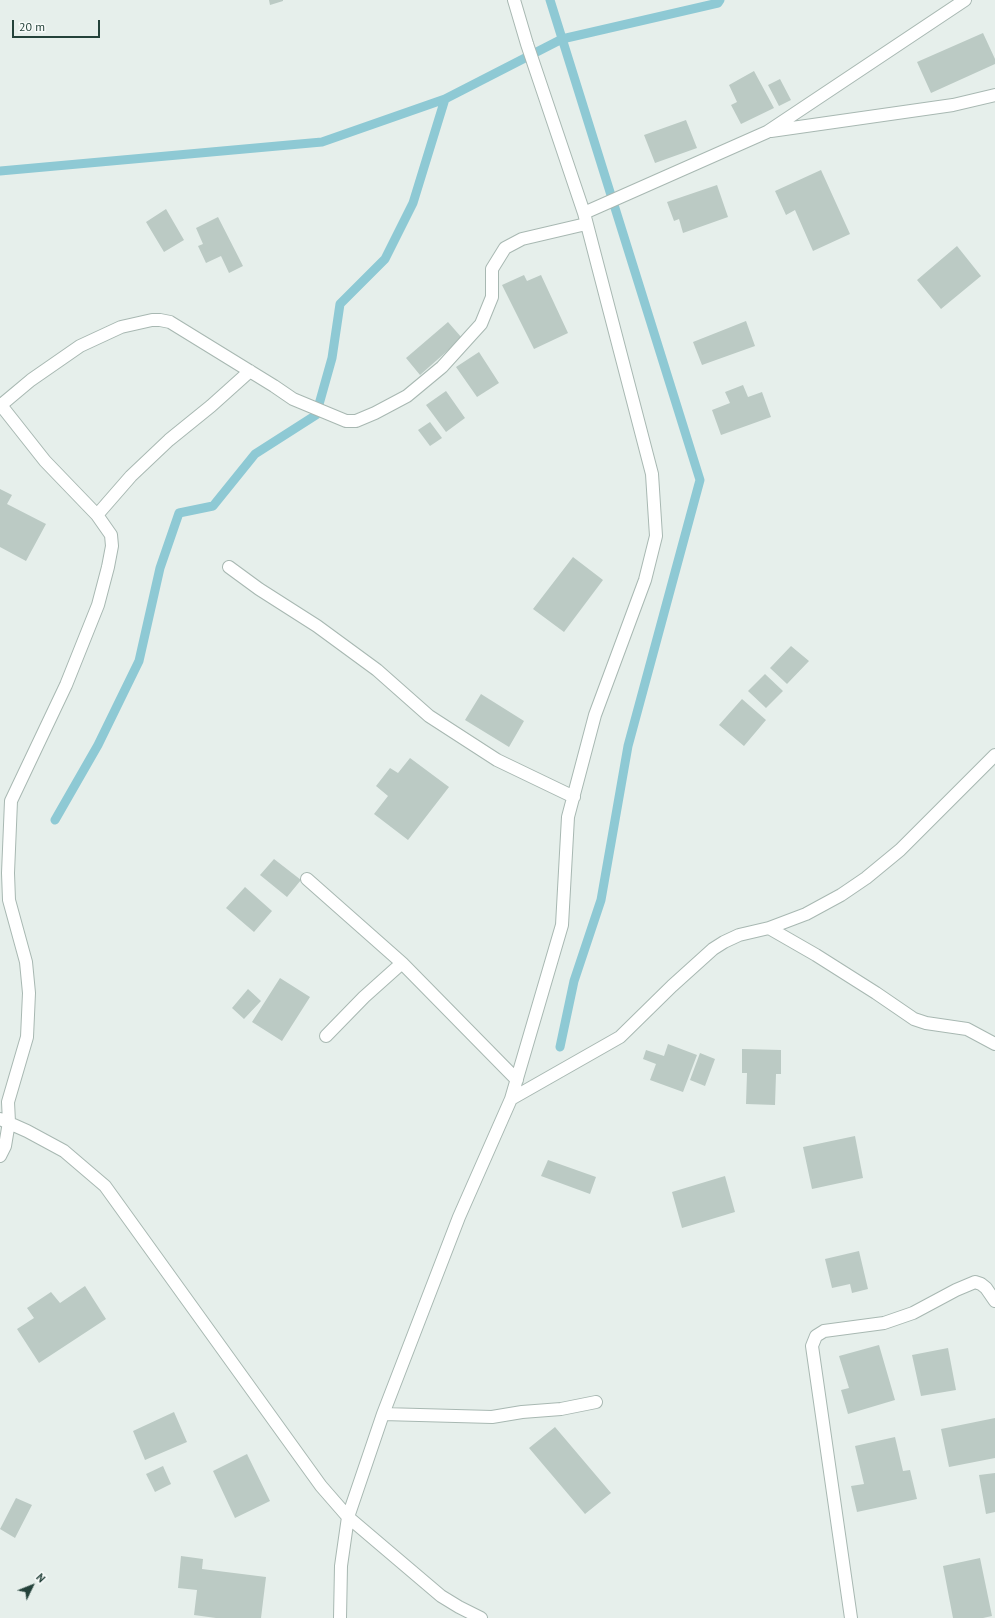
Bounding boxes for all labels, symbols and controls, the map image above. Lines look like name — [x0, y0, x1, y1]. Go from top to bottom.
scale bar — [14, 12, 102, 38]
text: 20 m — [19, 19, 45, 34]
north arrow — [12, 1566, 52, 1606]
text: N — [33, 1570, 48, 1585]

